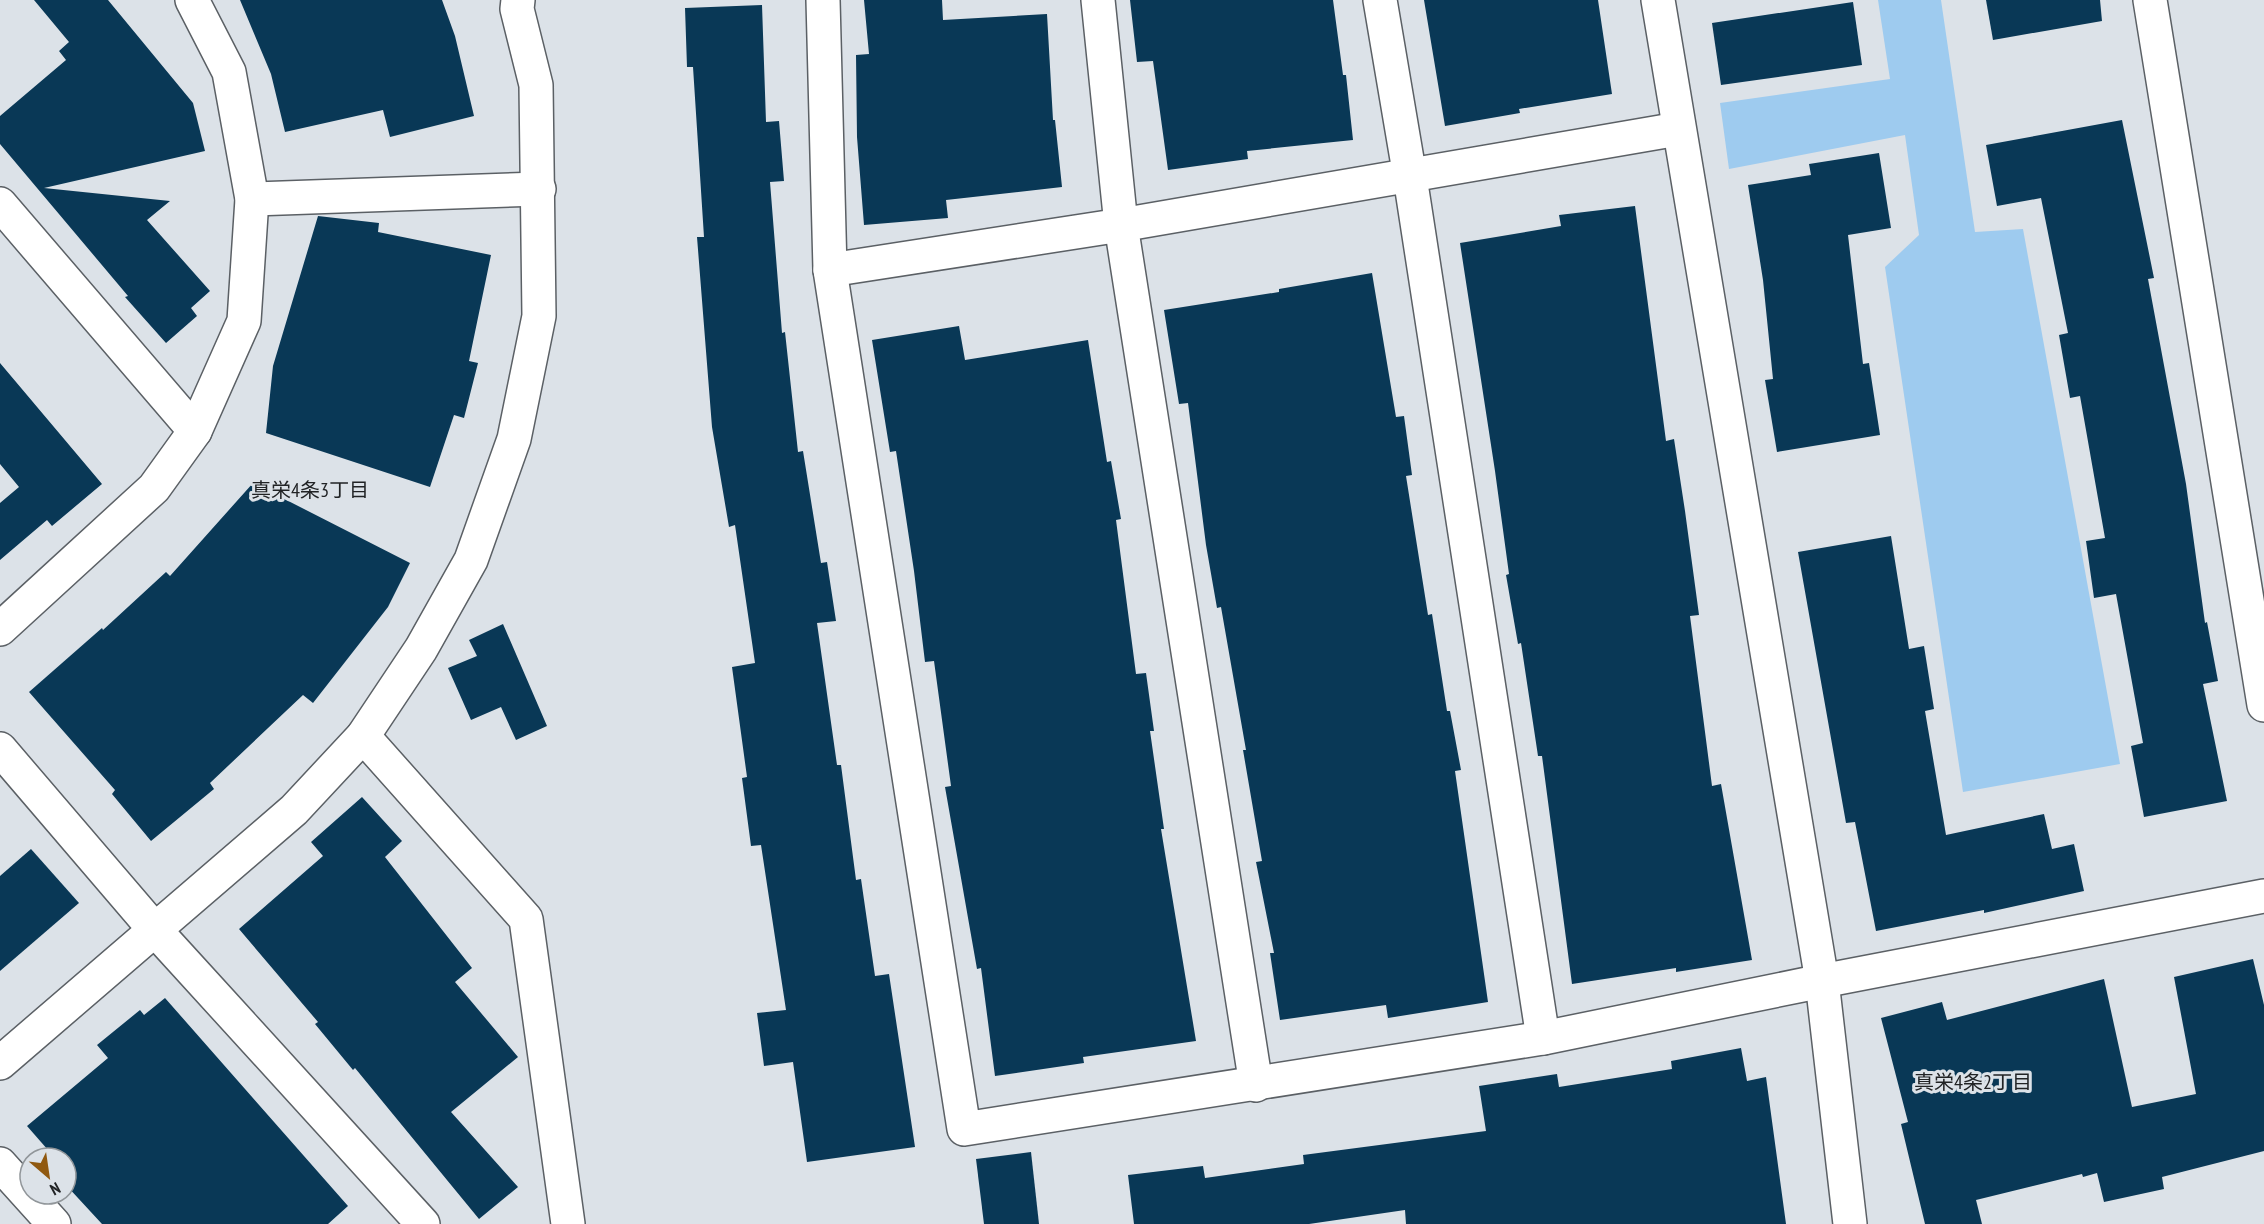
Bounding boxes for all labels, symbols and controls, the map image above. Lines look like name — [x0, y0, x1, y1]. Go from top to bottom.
district label: 真栄4条3丁目 — [251, 477, 369, 503]
district label: 真栄4条2丁目 — [1914, 1069, 2032, 1095]
north arrow — [18, 1146, 78, 1206]
text: N — [47, 1178, 64, 1200]

